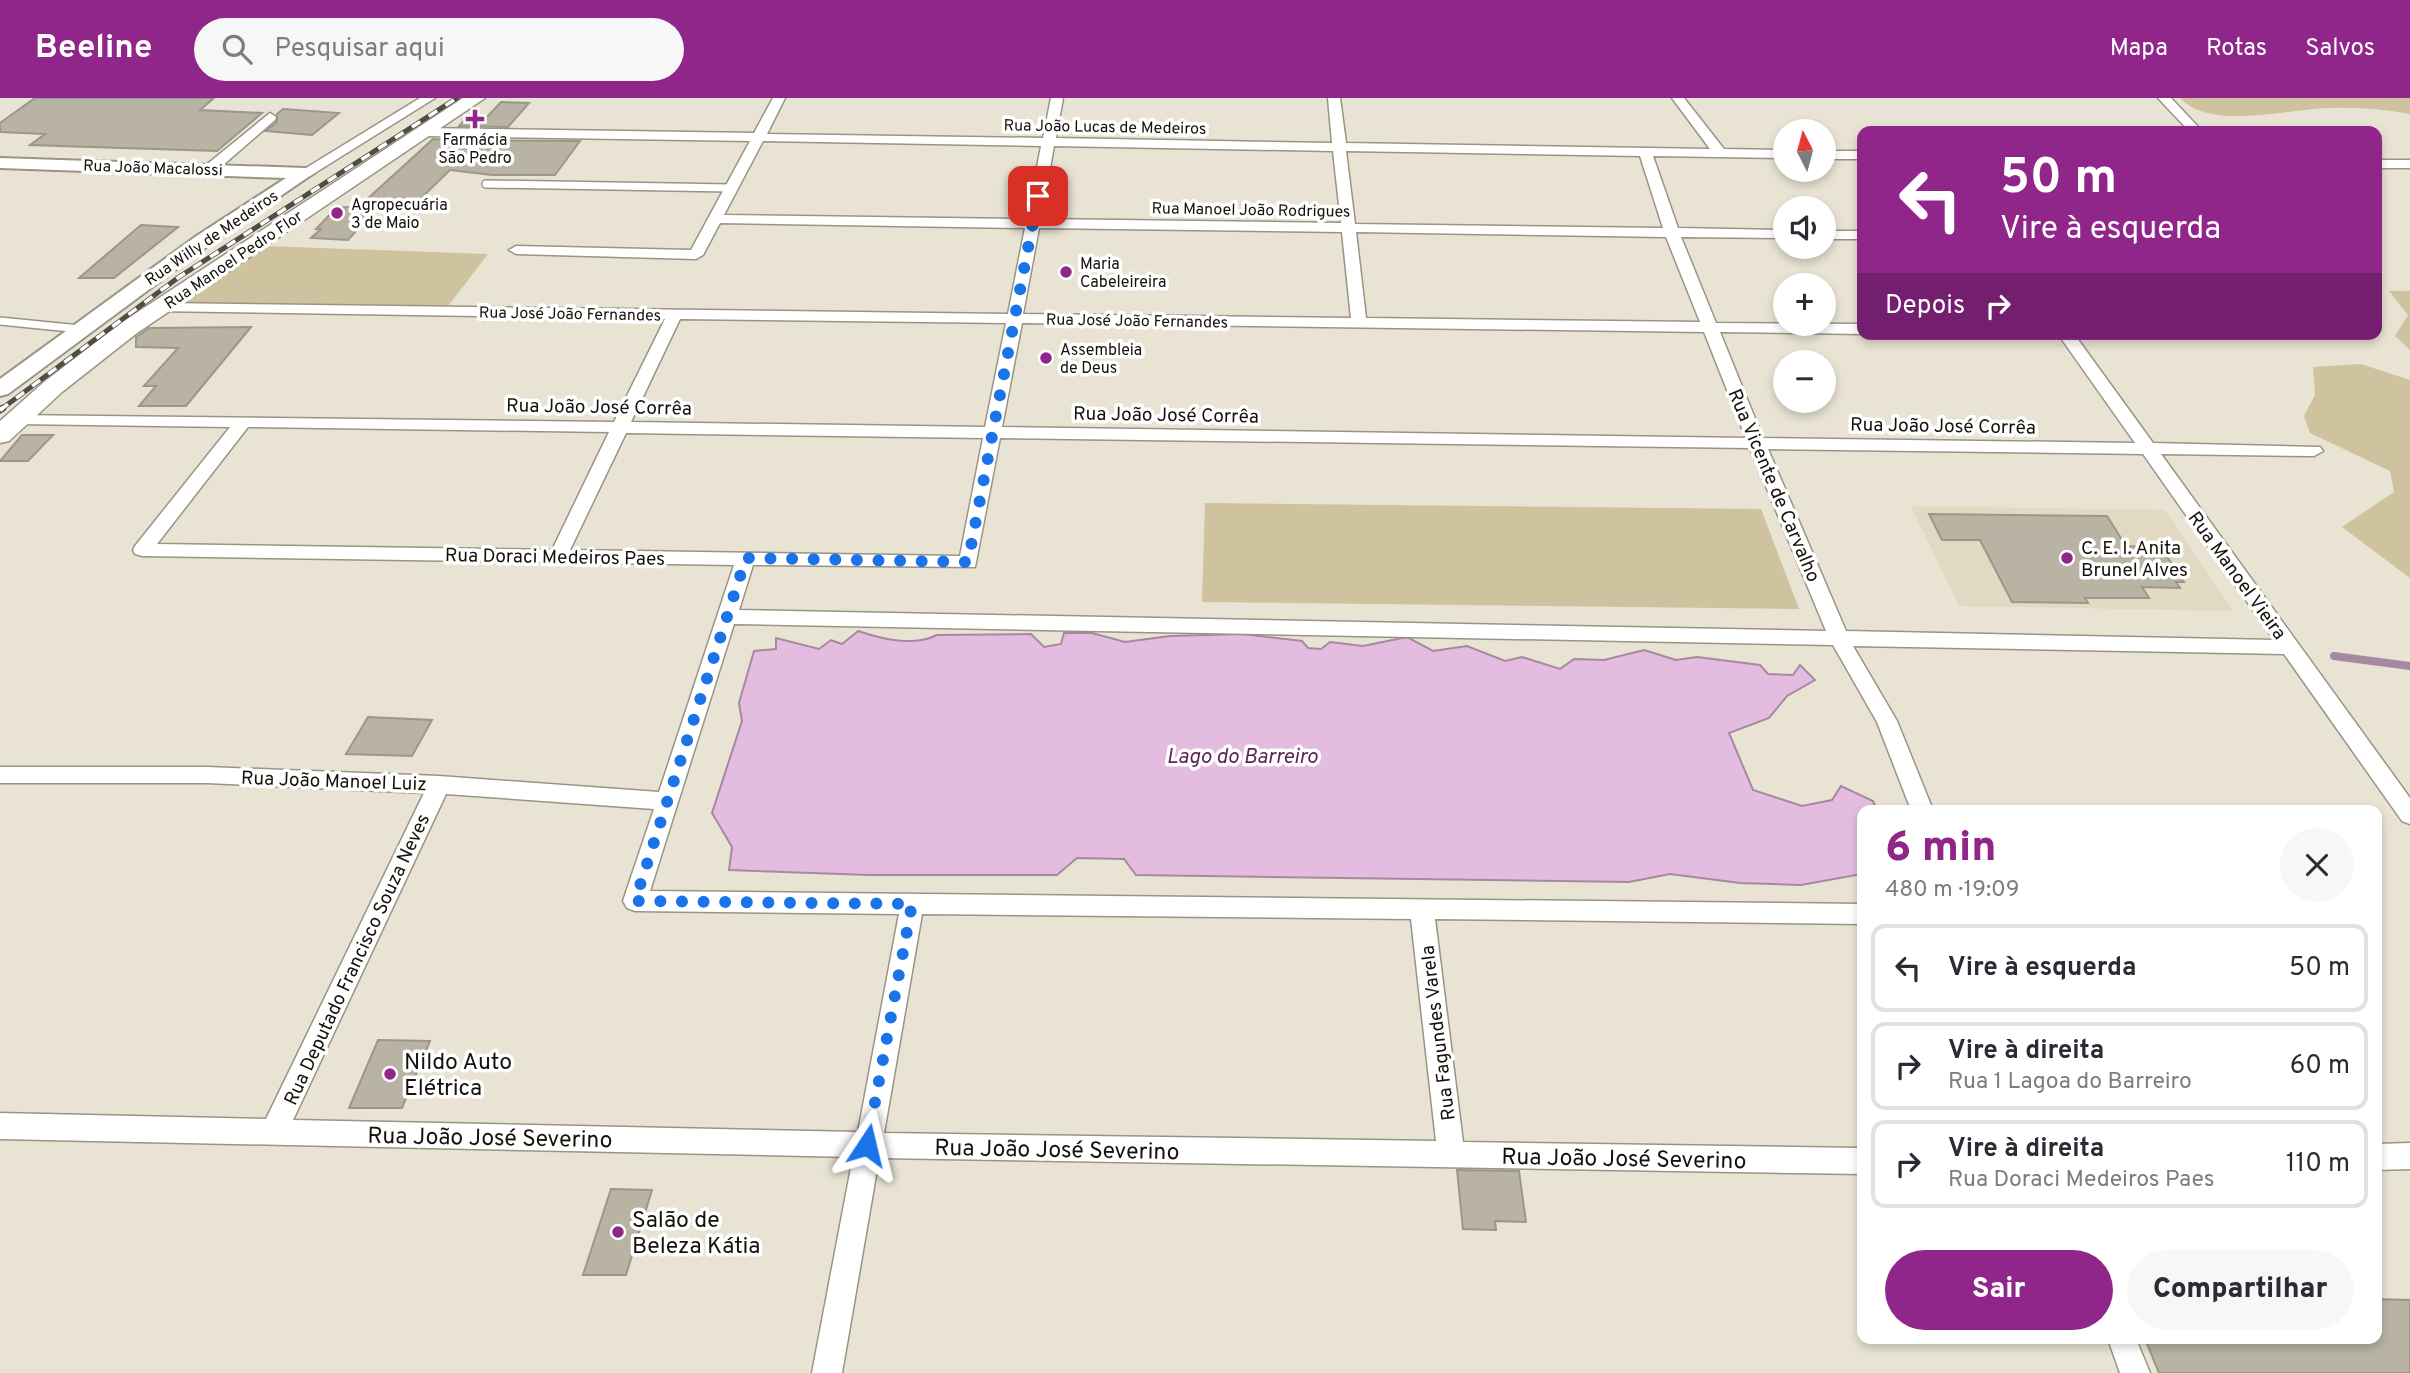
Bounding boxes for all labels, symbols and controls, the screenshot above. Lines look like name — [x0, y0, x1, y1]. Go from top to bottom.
search box — [194, 18, 684, 81]
text: Beeline — [35, 28, 152, 70]
icon: search — [218, 30, 256, 68]
text: Pesquisar aqui — [274, 33, 445, 66]
text: Mapa — [2110, 34, 2168, 64]
text: Rotas — [2206, 34, 2267, 64]
text: Salvos — [2305, 34, 2375, 64]
marker: Farmácia São Pedro — [467, 111, 483, 127]
street label: Rua João Lucas de Medeiros — [1003, 116, 1207, 140]
north arrow — [1773, 119, 1836, 182]
map controls — [1773, 119, 1836, 413]
place label: Farmácia São Pedro — [438, 131, 512, 169]
text: 50 m — [2000, 149, 2117, 211]
icon: left — [1885, 154, 1976, 245]
street label: Rua João Macalossi — [83, 157, 223, 181]
pin — [1008, 166, 1068, 226]
icon: arrive — [1019, 177, 1057, 215]
street label: Rua Willy de Medeiros — [142, 187, 283, 291]
place label: Agropecuária 3 de Maio — [351, 196, 448, 234]
button: sound — [1773, 196, 1836, 259]
street label: Rua Manoel João Rodrigues — [1151, 199, 1351, 223]
marker: Agropecuária 3 de Maio — [329, 205, 345, 221]
street label: Rua Manoel Pedro Flor — [161, 207, 307, 314]
text: Vire à esquerda — [2000, 210, 2221, 250]
place label: Maria Cabeleireira — [1080, 255, 1166, 293]
marker: Maria Cabeleireira — [1058, 264, 1074, 280]
button: + — [1773, 273, 1836, 336]
icon: right — [1979, 287, 2017, 325]
text: Depois — [1885, 290, 1965, 323]
street label: Rua José João Fernandes — [479, 303, 661, 327]
street label: Rua José João Fernandes — [1046, 310, 1228, 334]
place label: Assembleia de Deus — [1060, 341, 1142, 379]
marker: Assembleia de Deus — [1038, 350, 1054, 366]
button: − — [1773, 350, 1836, 413]
street label: Rua Vicente de Carvalho — [1722, 386, 1825, 586]
street label: Rua João José Corrêa — [506, 394, 692, 422]
street label: Rua João José Corrêa — [1073, 402, 1259, 430]
street label: Rua João José Corrêa — [1850, 413, 2036, 441]
street label: Rua Manoel Vieira — [2182, 507, 2291, 645]
place label: C. E. I. Anita Brunel Alves — [2081, 537, 2188, 583]
street label: Rua Doraci Medeiros Paes — [445, 544, 665, 572]
marker: C. E. I. Anita Brunel Alves — [2059, 550, 2075, 566]
water label: Lago do Barreiro — [1166, 744, 1318, 771]
street label: Rua João Manoel Luiz — [241, 767, 427, 797]
street label: Rua Deputado Francisco Souza Neves — [280, 810, 436, 1109]
text: 6 min — [1885, 823, 1997, 876]
button: close — [2280, 828, 2354, 902]
text: 480 m · 19:09 — [1885, 876, 2020, 905]
street label: Rua Fagundes Varela — [1416, 944, 1462, 1122]
icon: left — [1889, 949, 1927, 987]
text: Vire à esquerda — [1948, 952, 2136, 985]
text: 50 m — [2289, 952, 2350, 985]
text: Vire à direita — [1948, 1035, 2104, 1068]
icon: right — [1889, 1047, 1927, 1085]
place label: Nildo Auto Elétrica — [404, 1049, 512, 1104]
text: 60 m — [2290, 1050, 2350, 1083]
marker: Nildo Auto Elétrica — [382, 1066, 398, 1082]
text: Rua 1 Lagoa do Barreiro — [1948, 1068, 2192, 1097]
position arrow — [830, 1108, 904, 1182]
street label: Rua João José Severino — [367, 1123, 613, 1156]
text: Vire à direita — [1948, 1133, 2104, 1166]
street label: Rua João José Severino — [934, 1135, 1180, 1168]
street label: Rua João José Severino — [1501, 1144, 1747, 1177]
icon: right — [1889, 1145, 1927, 1183]
text: 110 m — [2286, 1148, 2350, 1181]
text: Rua Doraci Medeiros Paes — [1948, 1166, 2214, 1195]
place label: Salão de Beleza Kátia — [632, 1207, 760, 1262]
marker: Salão de Beleza Kátia — [610, 1224, 626, 1240]
button: Sair — [1885, 1250, 2113, 1330]
button: Compartilhar — [2127, 1250, 2354, 1330]

